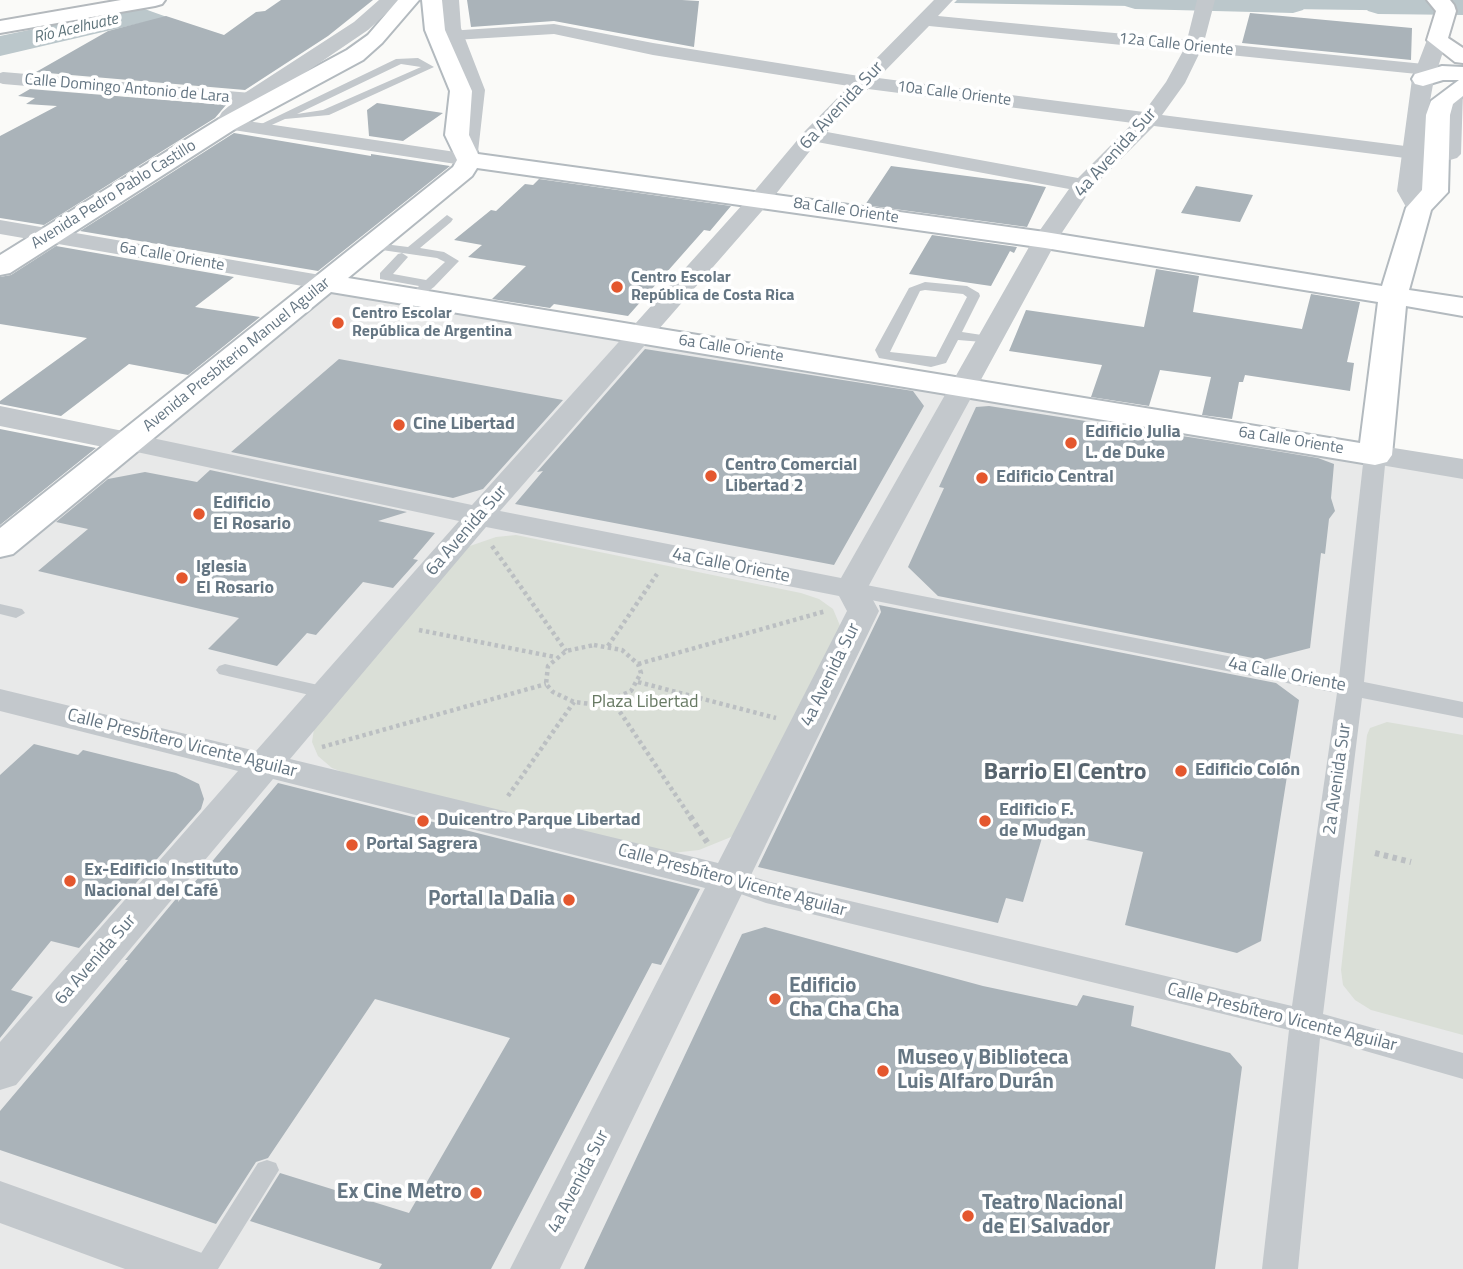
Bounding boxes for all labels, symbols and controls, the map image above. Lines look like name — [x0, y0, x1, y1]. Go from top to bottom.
water label: Río Acelhuate — [32, 10, 120, 48]
street label: 12a Calle Oriente — [1118, 29, 1234, 61]
street label: 6a Avenida Sur — [796, 57, 888, 155]
street label: Calle Domingo Antonio de Lara — [24, 70, 230, 108]
street label: 10a Calle Oriente — [896, 77, 1012, 111]
street label: 4a Avenida Sur — [1070, 104, 1162, 202]
street label: Avenida Pedro Pablo Castillo — [28, 136, 200, 254]
street label: 8a Calle Oriente — [792, 194, 900, 228]
street label: 6a Calle Oriente — [118, 238, 226, 276]
place label: Centro Escolar República de Costa Rica — [631, 268, 794, 306]
street label: Avenida Presbíterio Manuel Aguilar — [140, 274, 334, 436]
marker: Centro Escolar República de Costa Rica — [609, 279, 625, 295]
place label: Centro Escolar República de Argentina — [352, 304, 512, 342]
marker: Centro Escolar República de Argentina — [330, 315, 346, 331]
street label: 6a Calle Oriente — [677, 331, 785, 367]
place label: Cine Libertad — [413, 414, 515, 436]
marker: Cine Libertad — [391, 417, 407, 433]
place label: Edificio Julia L. de Duke — [1085, 422, 1181, 464]
street label: 6a Calle Oriente — [1237, 423, 1345, 459]
marker: Edificio Julia L. de Duke — [1063, 435, 1079, 451]
place label: Centro Comercial Libertad 2 — [725, 455, 857, 498]
place label: Edificio Central — [996, 467, 1114, 489]
marker: Centro Comercial Libertad 2 — [703, 468, 719, 484]
marker: Edificio Central — [974, 470, 990, 486]
street label: 6a Avenida Sur — [422, 481, 512, 581]
place label: Edificio El Rosario — [213, 493, 291, 536]
marker: Edificio El Rosario — [191, 506, 207, 522]
street label: 4a Calle Oriente — [670, 544, 792, 588]
place label: Iglesia El Rosario — [196, 557, 274, 600]
marker: Iglesia El Rosario — [174, 570, 190, 586]
street label: 4a Avenida Sur — [797, 620, 865, 730]
street label: 4a Calle Oriente — [1226, 653, 1348, 697]
park label: Plaza Libertad — [591, 692, 699, 714]
street label: Calle Presbítero Vicente Aguilar — [65, 705, 299, 783]
street label: 2a Avenida Sur — [1319, 722, 1357, 836]
district label: Barrio El Centro — [984, 759, 1146, 787]
place label: Edificio Colón — [1195, 760, 1300, 782]
marker: Edificio Colón — [1173, 763, 1189, 779]
place label: Edificio F. de Mudgan — [999, 800, 1086, 842]
place label: Duicentro Parque Libertad — [437, 810, 641, 832]
marker: Duicentro Parque Libertad — [415, 813, 431, 829]
marker: Edificio F. de Mudgan — [977, 813, 993, 829]
place label: Portal Sagrera — [366, 834, 478, 856]
marker: Portal Sagrera — [344, 837, 360, 853]
street label: Calle Presbítero Vicente Aguilar — [615, 840, 849, 922]
place label: Ex-Edificio Instituto Nacional del Café — [84, 860, 239, 903]
marker: Ex-Edificio Instituto Nacional del Café — [62, 873, 78, 889]
place label: Portal la Dalia — [428, 887, 555, 913]
marker: Portal la Dalia — [561, 892, 577, 908]
street label: 6a Avenida Sur — [51, 910, 141, 1010]
place label: Edificio Cha Cha Cha — [789, 974, 899, 1024]
street label: Calle Presbítero Vicente Aguilar — [1165, 979, 1399, 1057]
marker: Edificio Cha Cha Cha — [767, 991, 783, 1007]
place label: Museo y Biblioteca Luis Alfaro Durán — [897, 1046, 1069, 1096]
marker: Museo y Biblioteca Luis Alfaro Durán — [875, 1063, 891, 1079]
street label: 4a Avenida Sur — [544, 1127, 614, 1237]
place label: Ex Cine Metro — [337, 1180, 462, 1206]
marker: Ex Cine Metro — [468, 1185, 484, 1201]
place label: Teatro Nacional de El Salvador — [982, 1191, 1124, 1241]
marker: Teatro Nacional de El Salvador — [960, 1208, 976, 1224]

